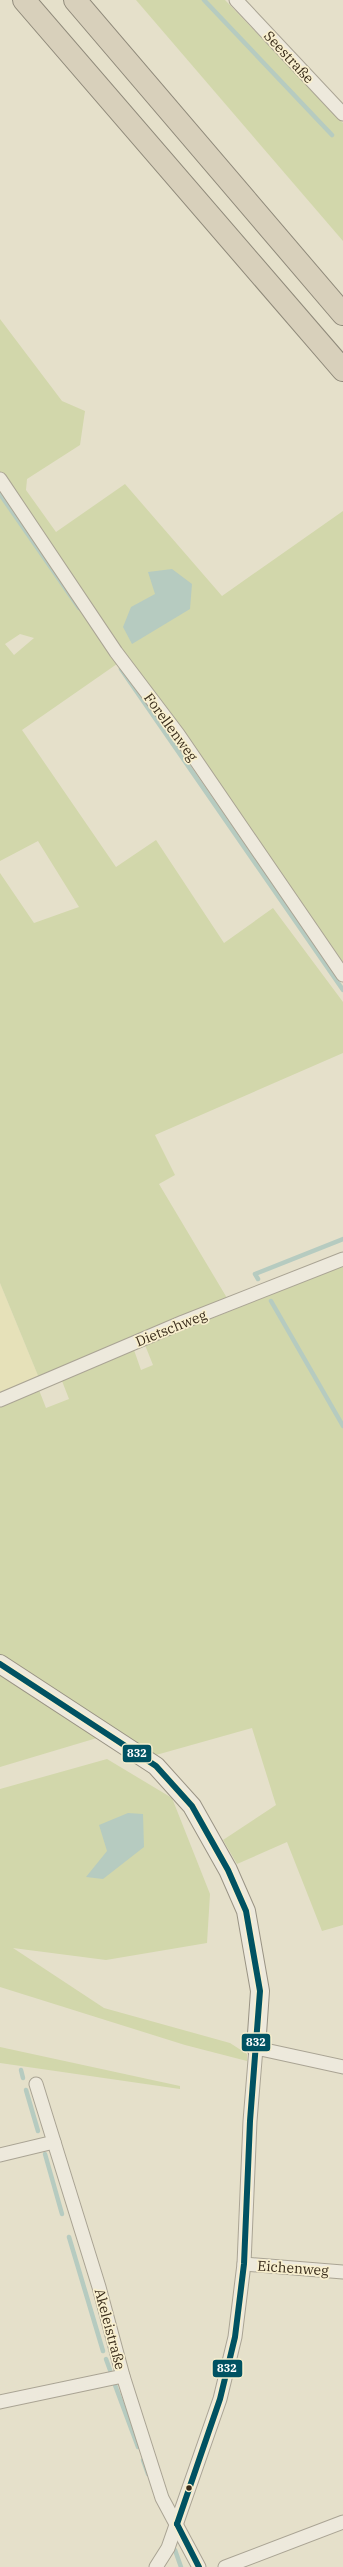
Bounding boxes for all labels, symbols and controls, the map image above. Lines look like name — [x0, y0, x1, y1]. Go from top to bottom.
street label: Seestraße — [260, 27, 318, 87]
street label: Forellenweg — [140, 689, 202, 765]
street label: Dietschweg — [133, 1305, 210, 1350]
line badge: 832 — [122, 1744, 152, 1763]
text: 832 — [127, 1746, 147, 1760]
line badge: 832 — [241, 2033, 271, 2052]
text: 832 — [246, 2035, 266, 2049]
street label: Eichenweg — [257, 2257, 330, 2280]
street label: Akeleistraße — [91, 2287, 129, 2371]
line badge: 832 — [212, 2359, 243, 2378]
text: 832 — [217, 2361, 237, 2375]
unlabelled marker — [184, 2483, 194, 2493]

